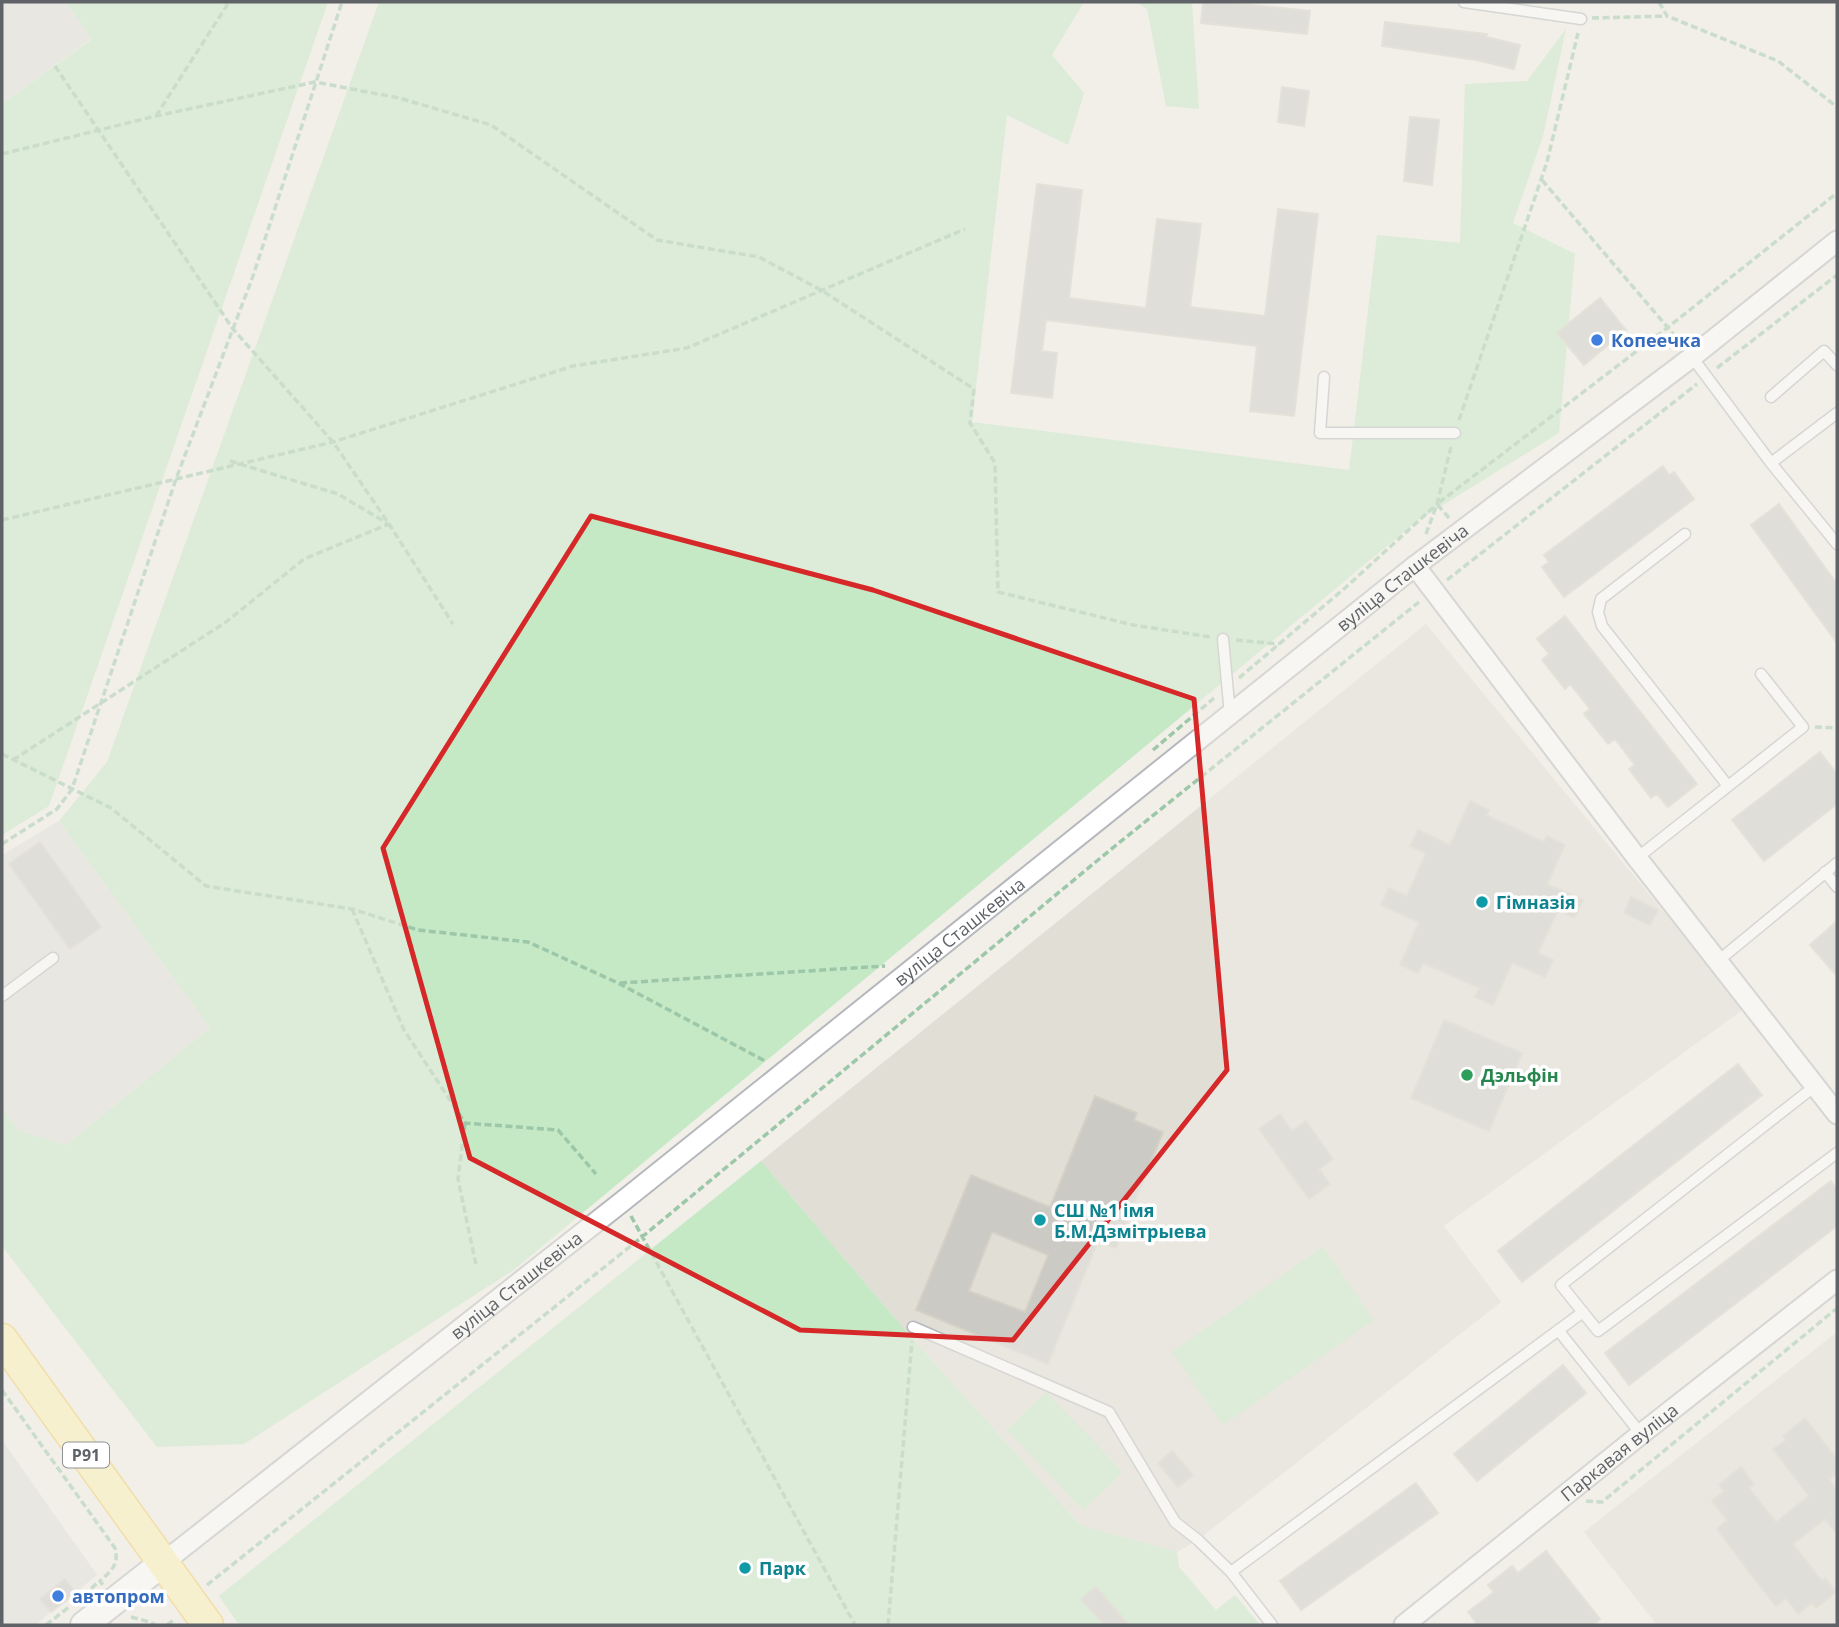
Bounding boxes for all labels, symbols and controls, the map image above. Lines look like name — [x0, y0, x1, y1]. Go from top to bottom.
place label: Копеечка — [1611, 328, 1701, 352]
marker: Копеечка — [1589, 332, 1605, 348]
street label: вуліца Сташкевіча — [1331, 518, 1473, 637]
street label: вуліца Сташкевіча — [889, 872, 1030, 991]
place label: Гімназія — [1496, 890, 1576, 914]
marker: Гімназія — [1474, 894, 1490, 910]
place label: Дэльфін — [1481, 1063, 1559, 1087]
marker: Дэльфін — [1459, 1067, 1475, 1083]
place label: СШ №1 імя Б.М.Дзмітрыева — [1054, 1198, 1207, 1243]
marker: СШ №1 імя Б.М.Дзмітрыева — [1032, 1212, 1048, 1228]
street label: вуліца Сташкевіча — [445, 1226, 587, 1344]
street label: Паркавая вуліца — [1555, 1398, 1683, 1506]
road number: Р91 — [63, 1442, 109, 1468]
place label: Парк — [759, 1556, 807, 1580]
marker: Парк — [737, 1560, 753, 1576]
place label: автопром — [72, 1584, 165, 1608]
marker: автопром — [50, 1588, 66, 1604]

